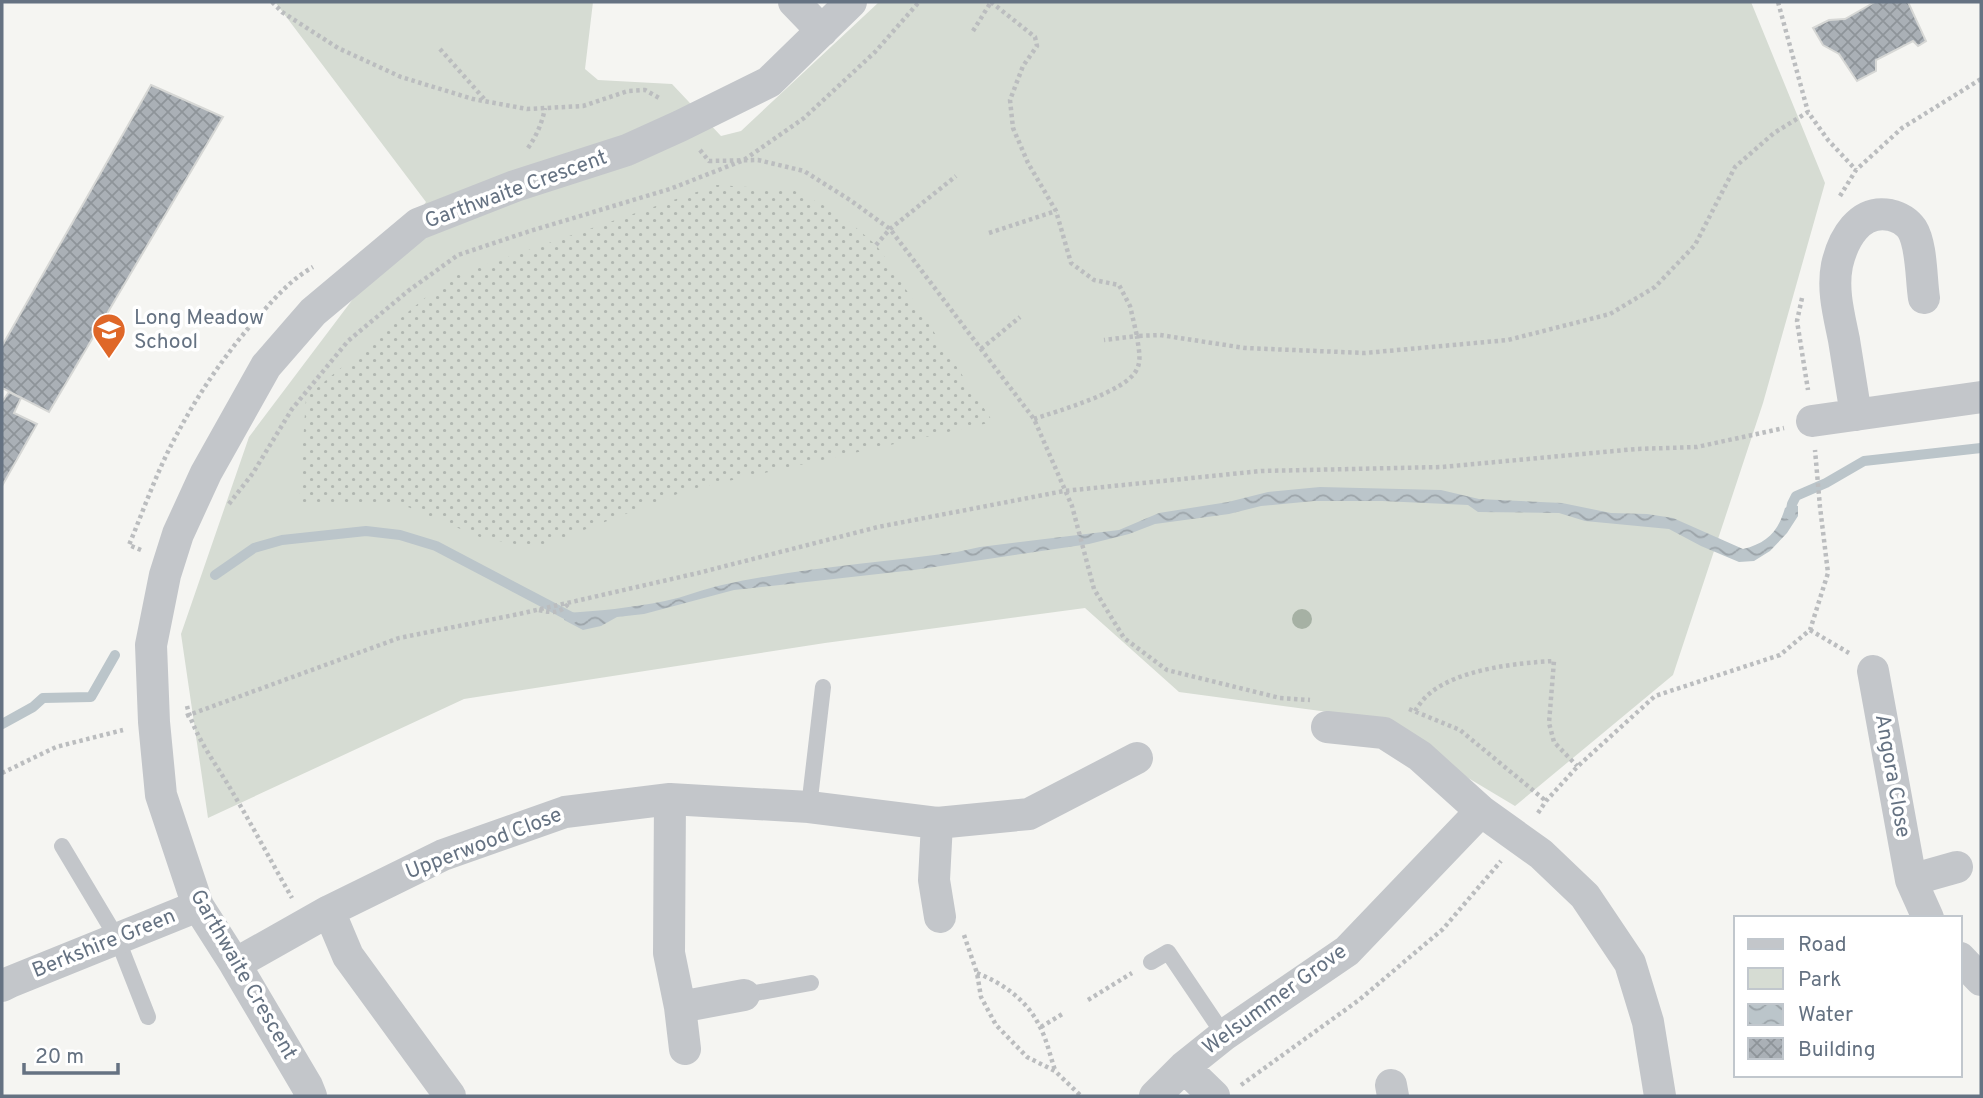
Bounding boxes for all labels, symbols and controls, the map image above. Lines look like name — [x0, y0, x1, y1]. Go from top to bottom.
street label: Garthwaite Crescent — [421, 144, 611, 236]
place label: Long Meadow School — [134, 305, 264, 356]
school or university icon: Long Meadow School — [90, 311, 128, 360]
street label: Angora Close — [1868, 712, 1916, 840]
street label: Upperwood Close — [402, 802, 566, 886]
street label: Garthwaite Crescent — [183, 885, 303, 1065]
street label: Berkshire Green — [28, 903, 180, 985]
legend — [1734, 916, 1962, 1077]
text: Road — [1798, 932, 1847, 959]
street label: Welsummer Grove — [1197, 939, 1353, 1061]
text: Park — [1798, 967, 1841, 994]
text: Water — [1798, 1002, 1853, 1029]
scale bar — [24, 1032, 119, 1076]
text: Building — [1798, 1037, 1876, 1064]
text: 20 m — [35, 1044, 84, 1071]

